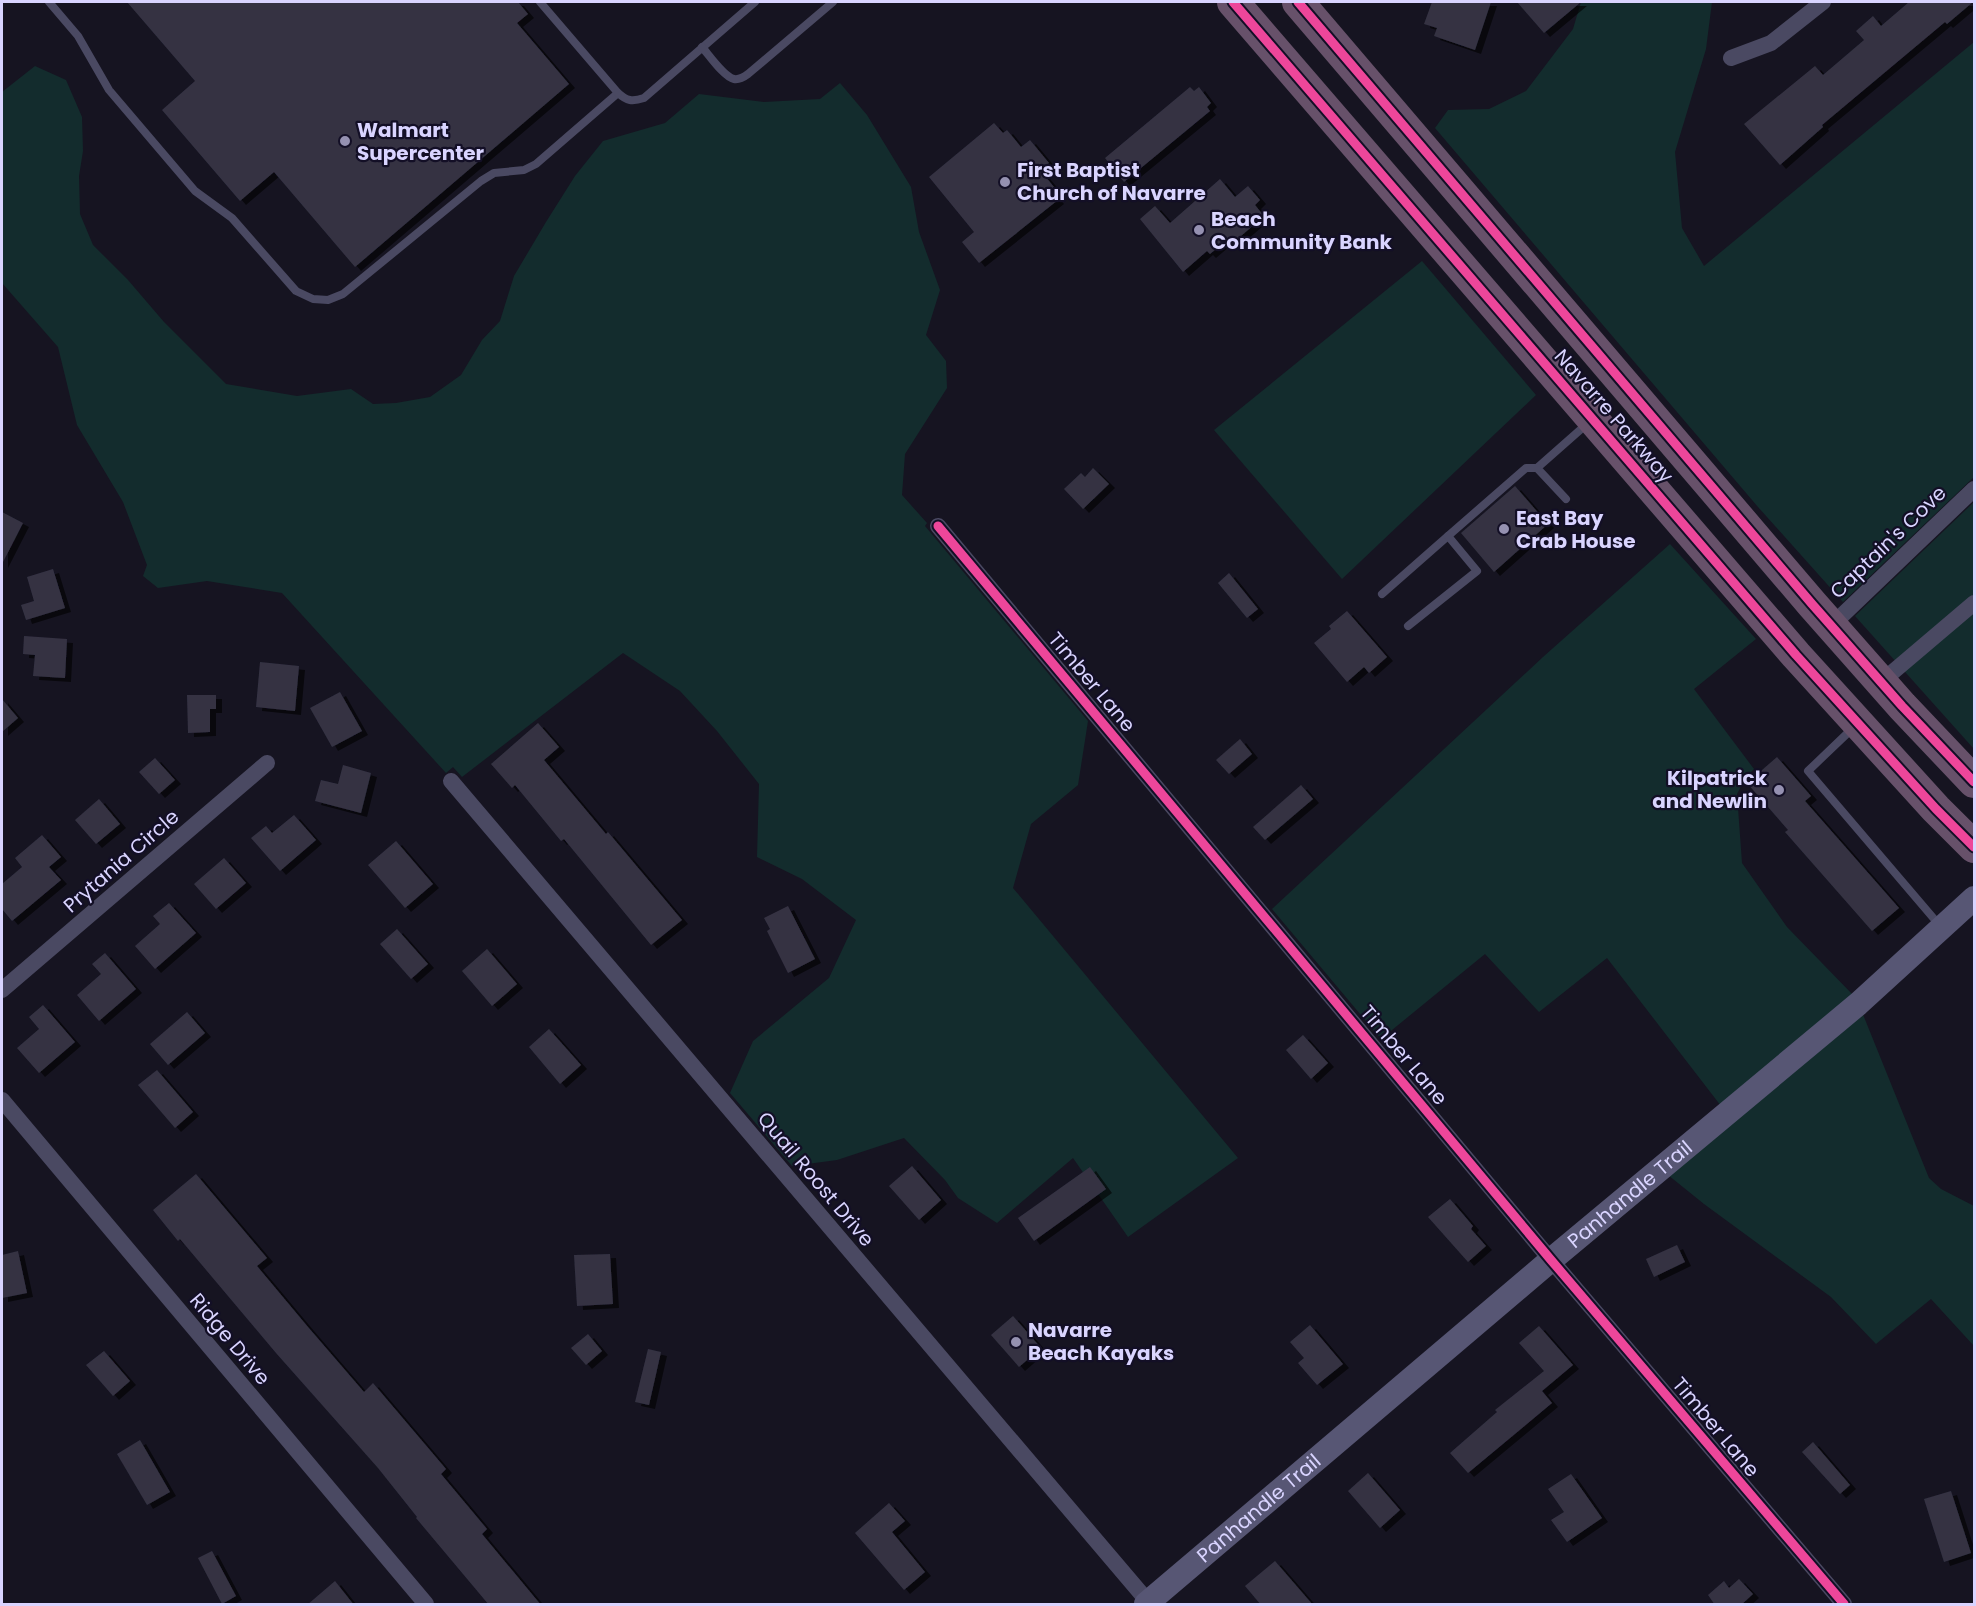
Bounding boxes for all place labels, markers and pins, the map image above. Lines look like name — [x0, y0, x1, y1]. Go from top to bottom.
place label: Walmart Supercenter — [357, 116, 485, 167]
marker: Walmart Supercenter — [338, 134, 352, 148]
place label: First Baptist Church of Navarre — [1017, 156, 1206, 207]
marker: First Baptist Church of Navarre — [998, 175, 1012, 189]
place label: Beach Community Bank — [1211, 205, 1392, 256]
marker: Beach Community Bank — [1192, 223, 1206, 237]
place label: East Bay Crab House — [1516, 504, 1636, 555]
marker: East Bay Crab House — [1497, 522, 1511, 536]
place label: Kilpatrick and Newlin — [1652, 764, 1768, 815]
marker: Kilpatrick and Newlin — [1772, 783, 1786, 797]
place label: Navarre Beach Kayaks — [1028, 1316, 1174, 1367]
marker: Navarre Beach Kayaks — [1009, 1335, 1023, 1349]

